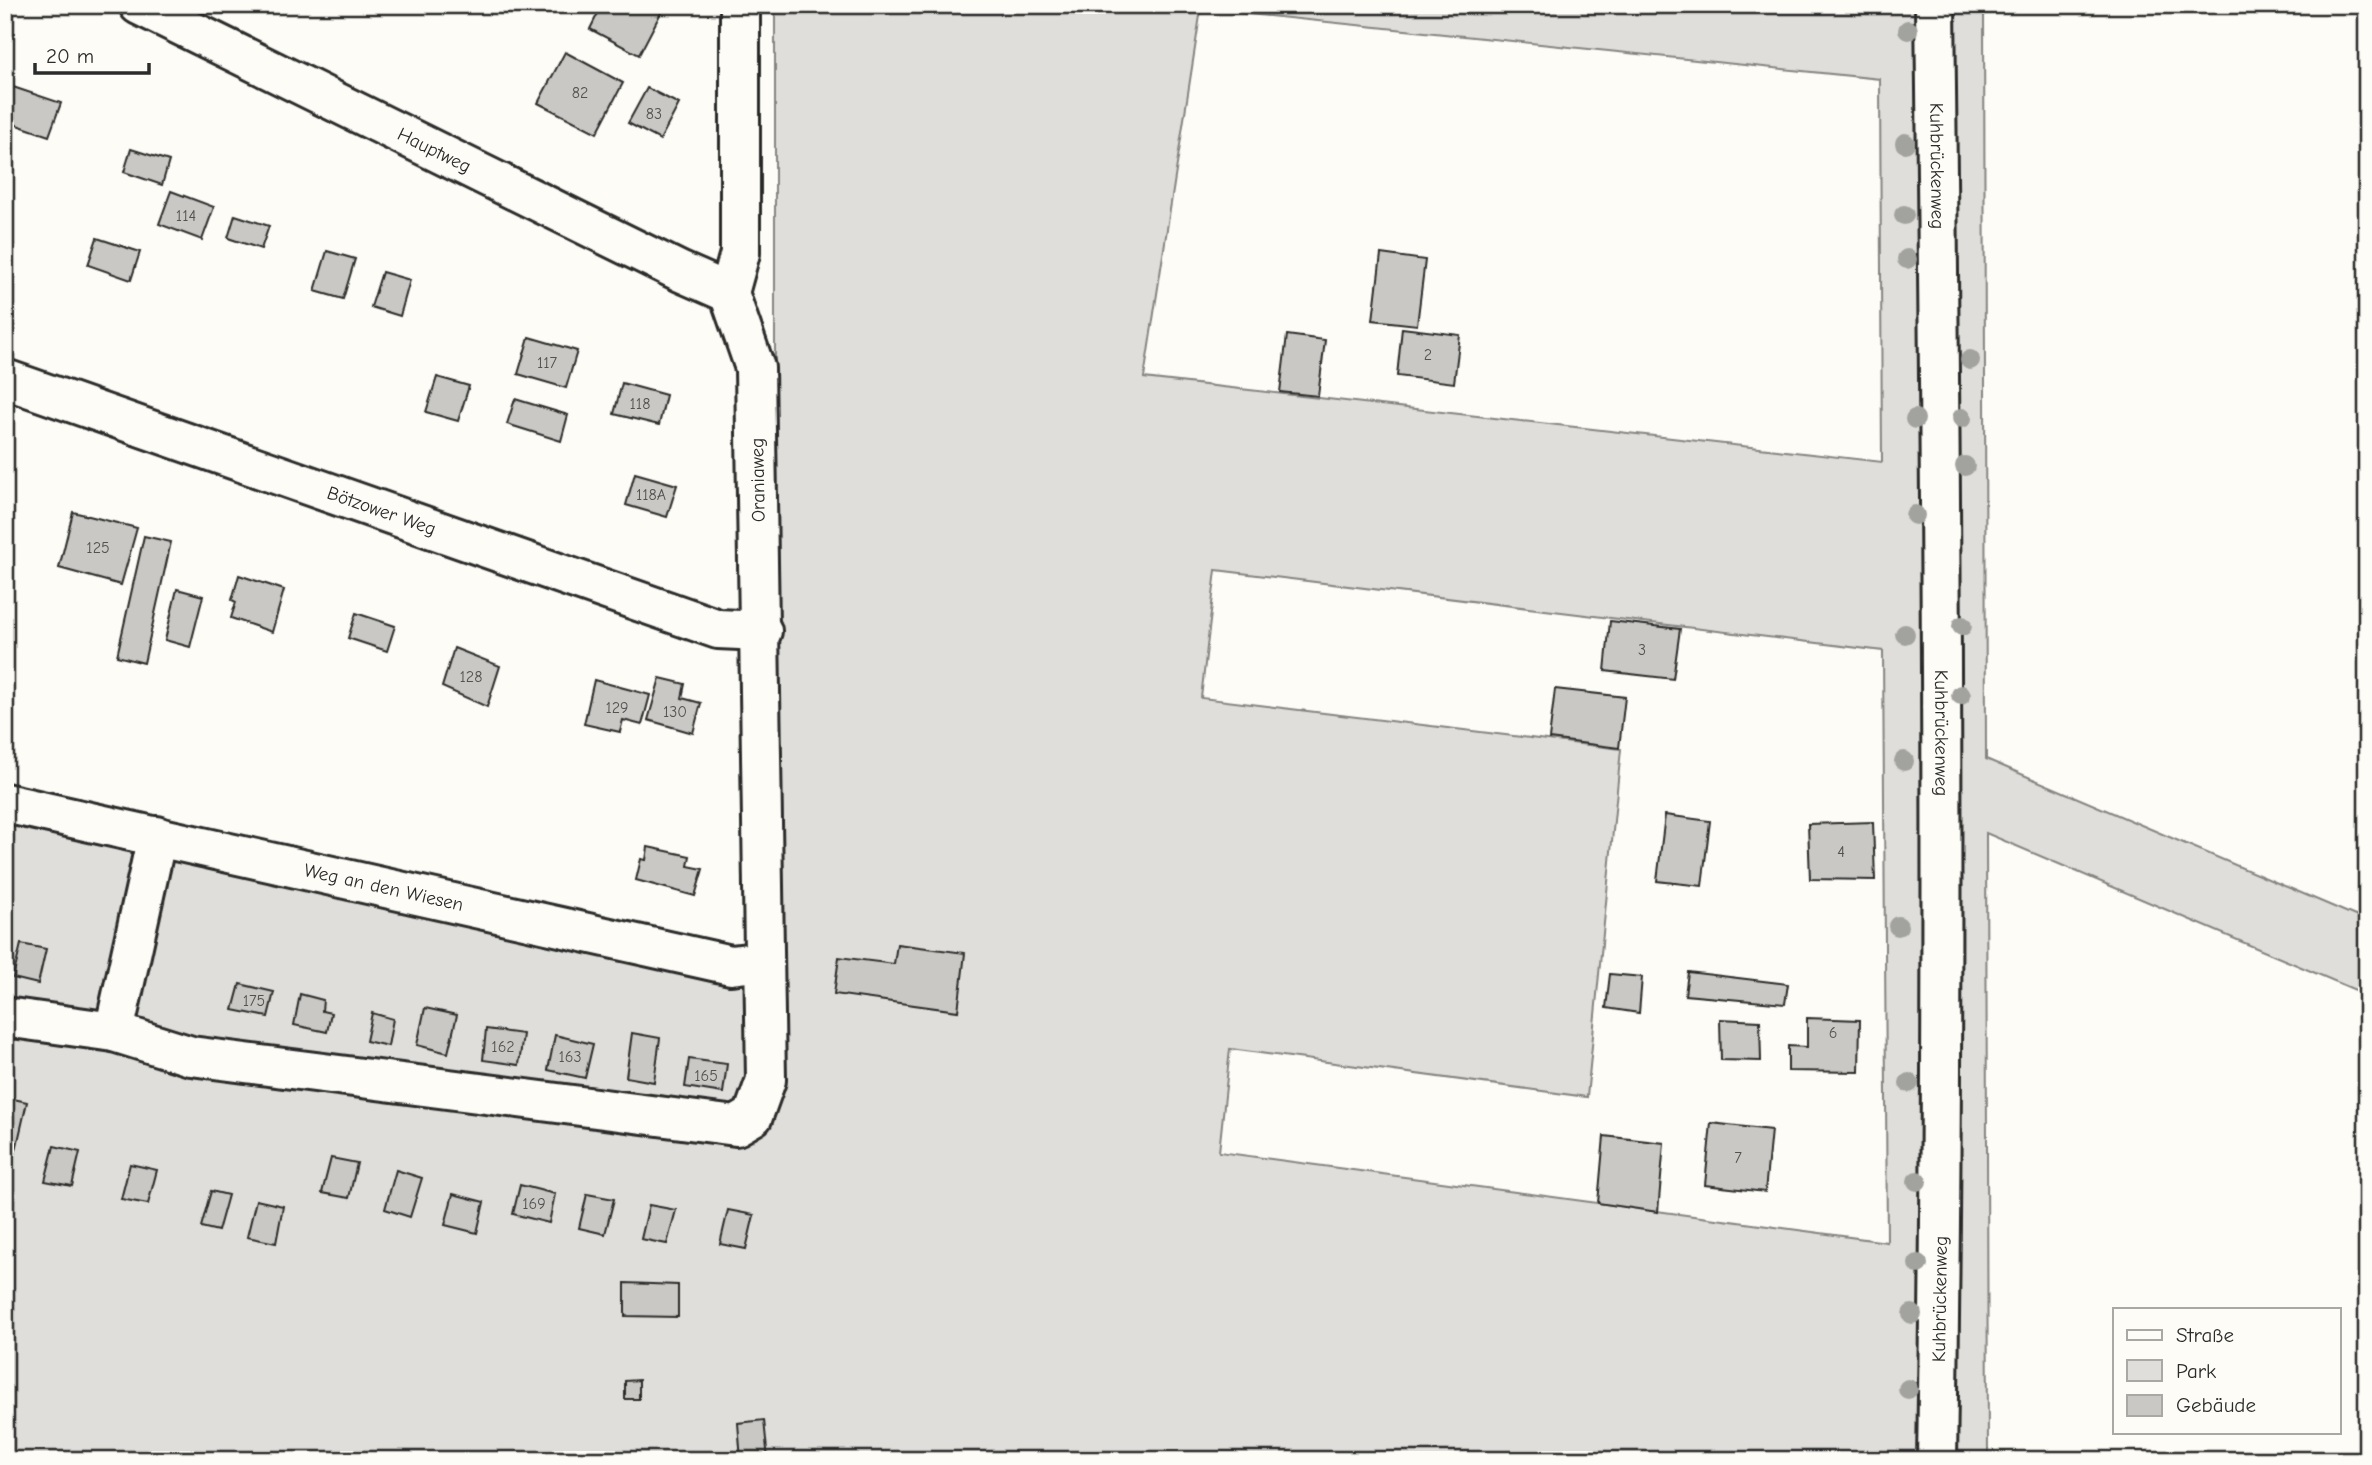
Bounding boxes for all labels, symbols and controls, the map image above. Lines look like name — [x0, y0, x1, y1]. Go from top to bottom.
scale bar — [35, 32, 149, 76]
text: 20 m — [46, 44, 94, 68]
house number: 82 — [572, 84, 588, 102]
street label: Kuhbrückenweg — [1925, 103, 1949, 229]
house number: 83 — [646, 105, 662, 123]
street label: Hauptweg — [394, 123, 475, 178]
house number: 114 — [176, 207, 196, 225]
house number: 2 — [1424, 346, 1432, 364]
house number: 117 — [537, 354, 558, 372]
house number: 118 — [630, 395, 650, 413]
street label: Oraniaweg — [746, 438, 770, 522]
street label: Bötzower Weg — [324, 482, 439, 540]
house number: 118A — [636, 486, 666, 504]
house number: 125 — [86, 539, 110, 557]
house number: 3 — [1638, 641, 1646, 659]
house number: 128 — [460, 668, 482, 686]
street label: Kuhbrückenweg — [1930, 670, 1952, 796]
house number: 129 — [605, 699, 629, 717]
house number: 130 — [663, 703, 687, 721]
house number: 4 — [1837, 843, 1845, 861]
street label: Weg an den Wiesen — [302, 859, 465, 916]
house number: 175 — [243, 992, 265, 1010]
house number: 6 — [1829, 1024, 1837, 1042]
house number: 162 — [491, 1038, 515, 1056]
house number: 163 — [558, 1048, 582, 1066]
house number: 165 — [694, 1067, 718, 1085]
house number: 7 — [1734, 1149, 1742, 1167]
house number: 169 — [522, 1195, 546, 1213]
street label: Kuhbrückenweg — [1928, 1236, 1952, 1362]
legend — [2113, 1308, 2340, 1434]
text: Straße — [2176, 1323, 2234, 1347]
text: Park — [2176, 1359, 2216, 1383]
text: Gebäude — [2176, 1393, 2256, 1417]

